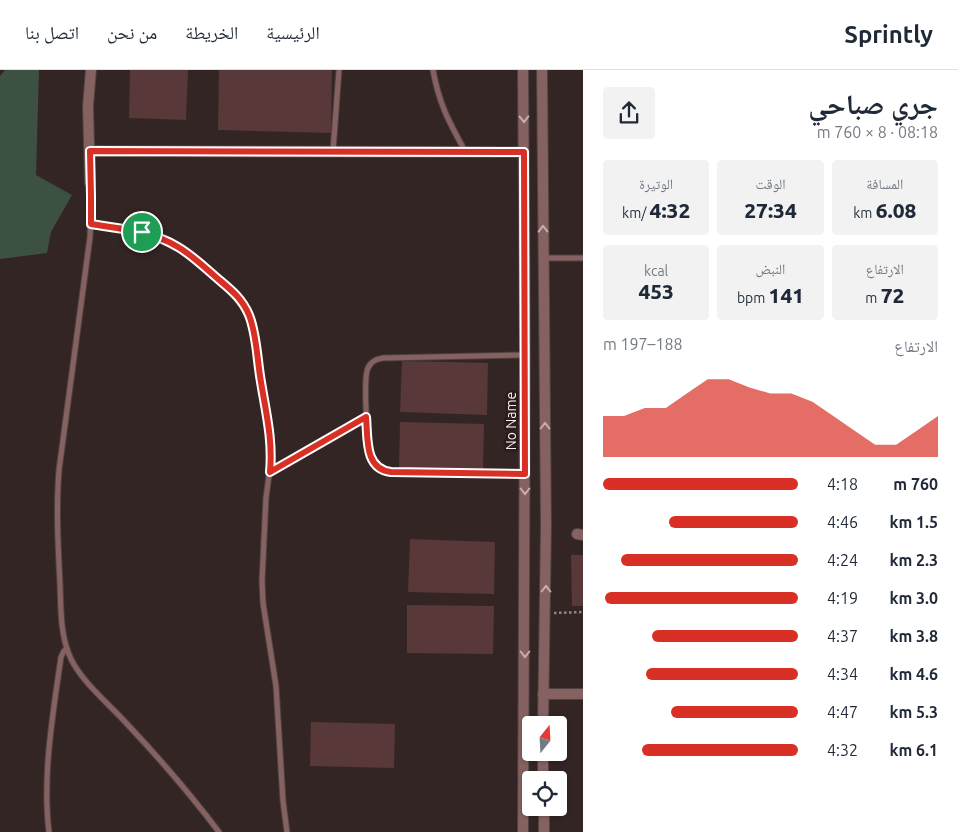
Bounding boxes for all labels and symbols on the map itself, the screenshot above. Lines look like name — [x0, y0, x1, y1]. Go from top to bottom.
one-way arrow — [519, 115, 529, 123]
pin — [121, 211, 163, 253]
one-way arrow — [538, 225, 548, 232]
street label: No Name — [503, 392, 519, 450]
one-way arrow — [540, 422, 550, 430]
one-way arrow — [520, 488, 530, 495]
one-way arrow — [541, 585, 551, 592]
one-way arrow — [519, 650, 530, 658]
north arrow — [522, 716, 568, 761]

